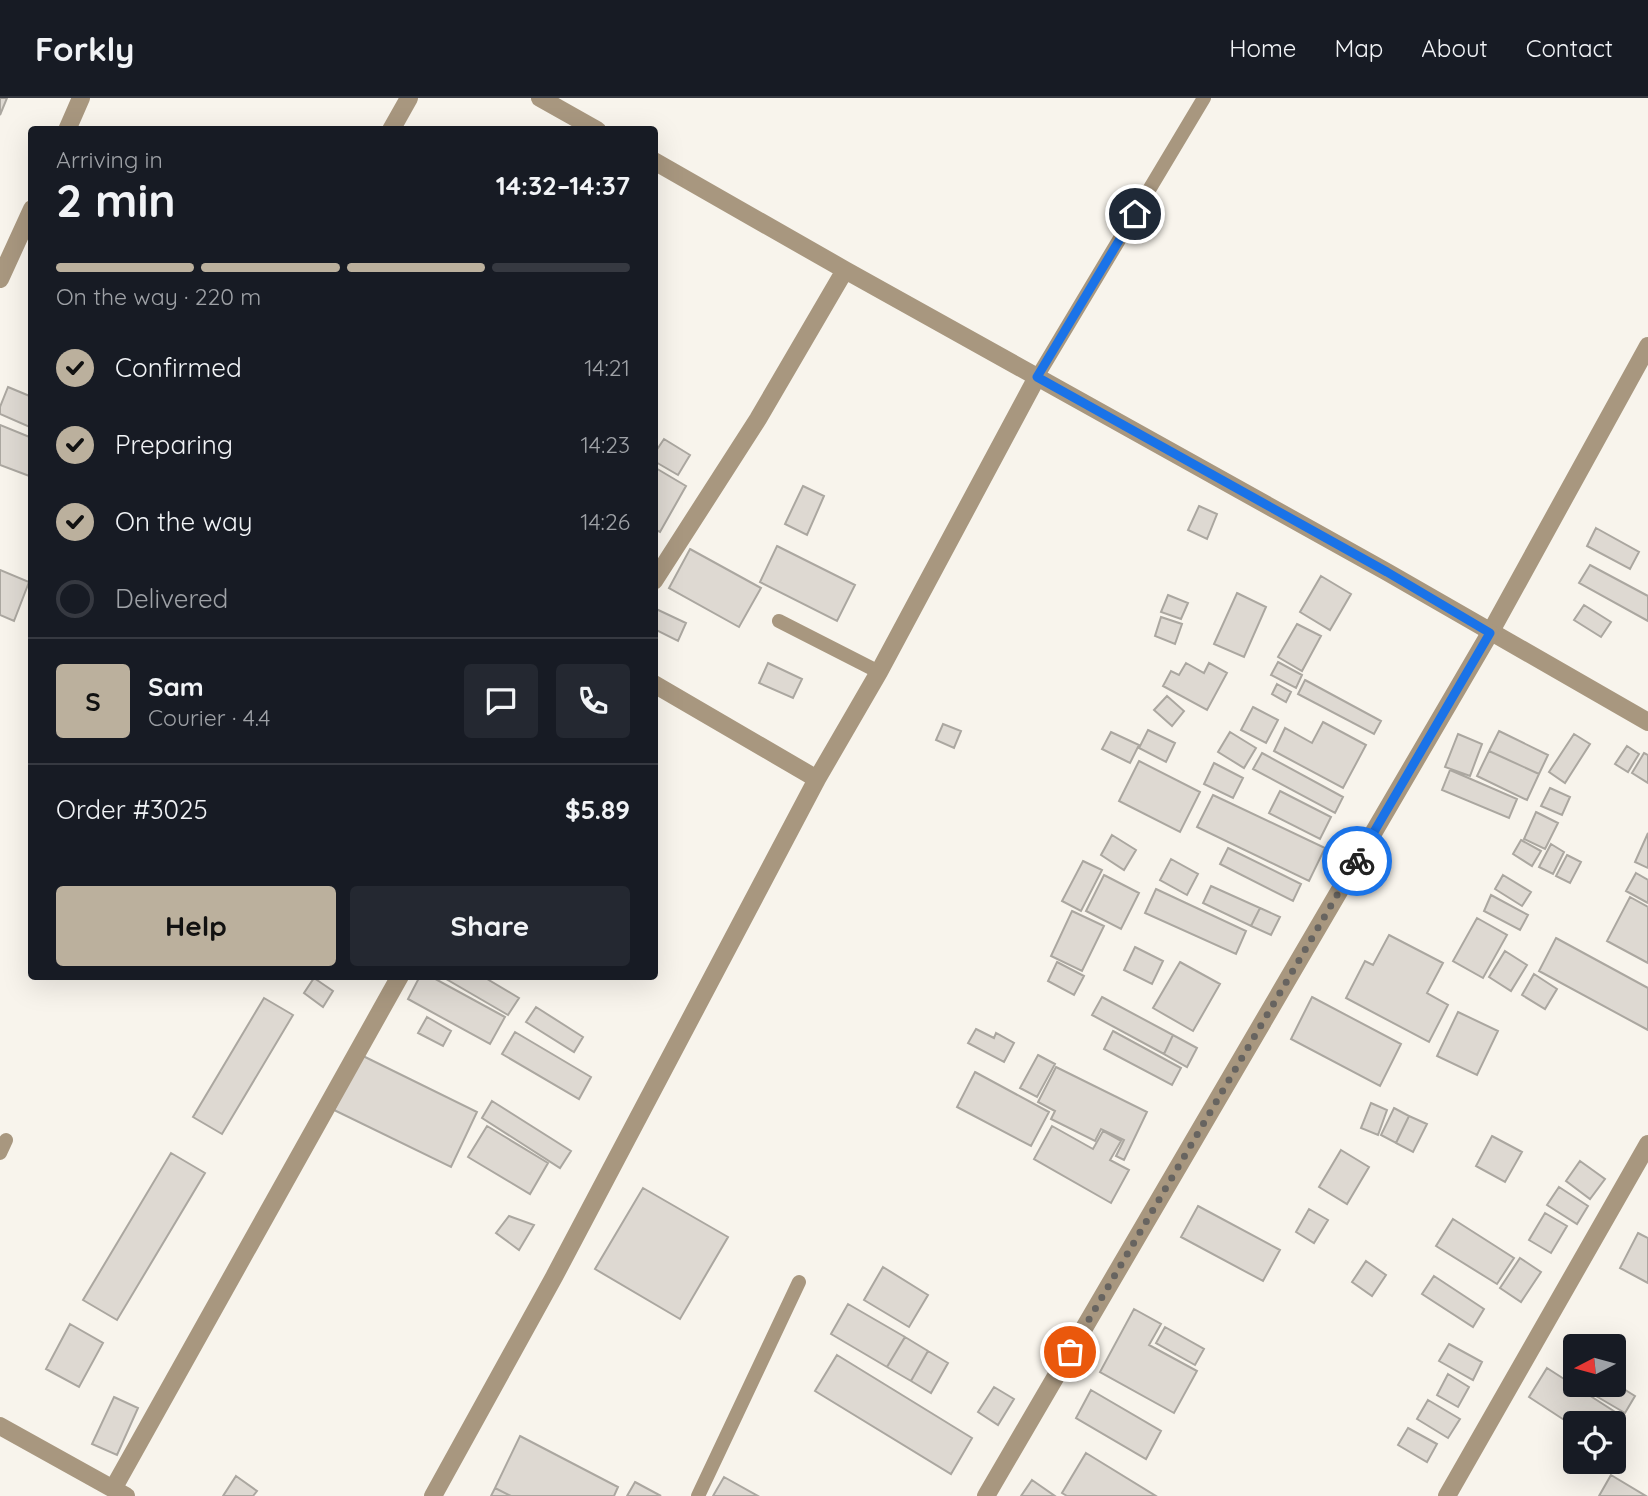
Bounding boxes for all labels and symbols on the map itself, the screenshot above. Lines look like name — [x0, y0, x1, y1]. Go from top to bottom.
pin — [1105, 184, 1165, 244]
courier — [1322, 826, 1392, 896]
pin — [1040, 1322, 1100, 1382]
north arrow — [1563, 1334, 1626, 1396]

